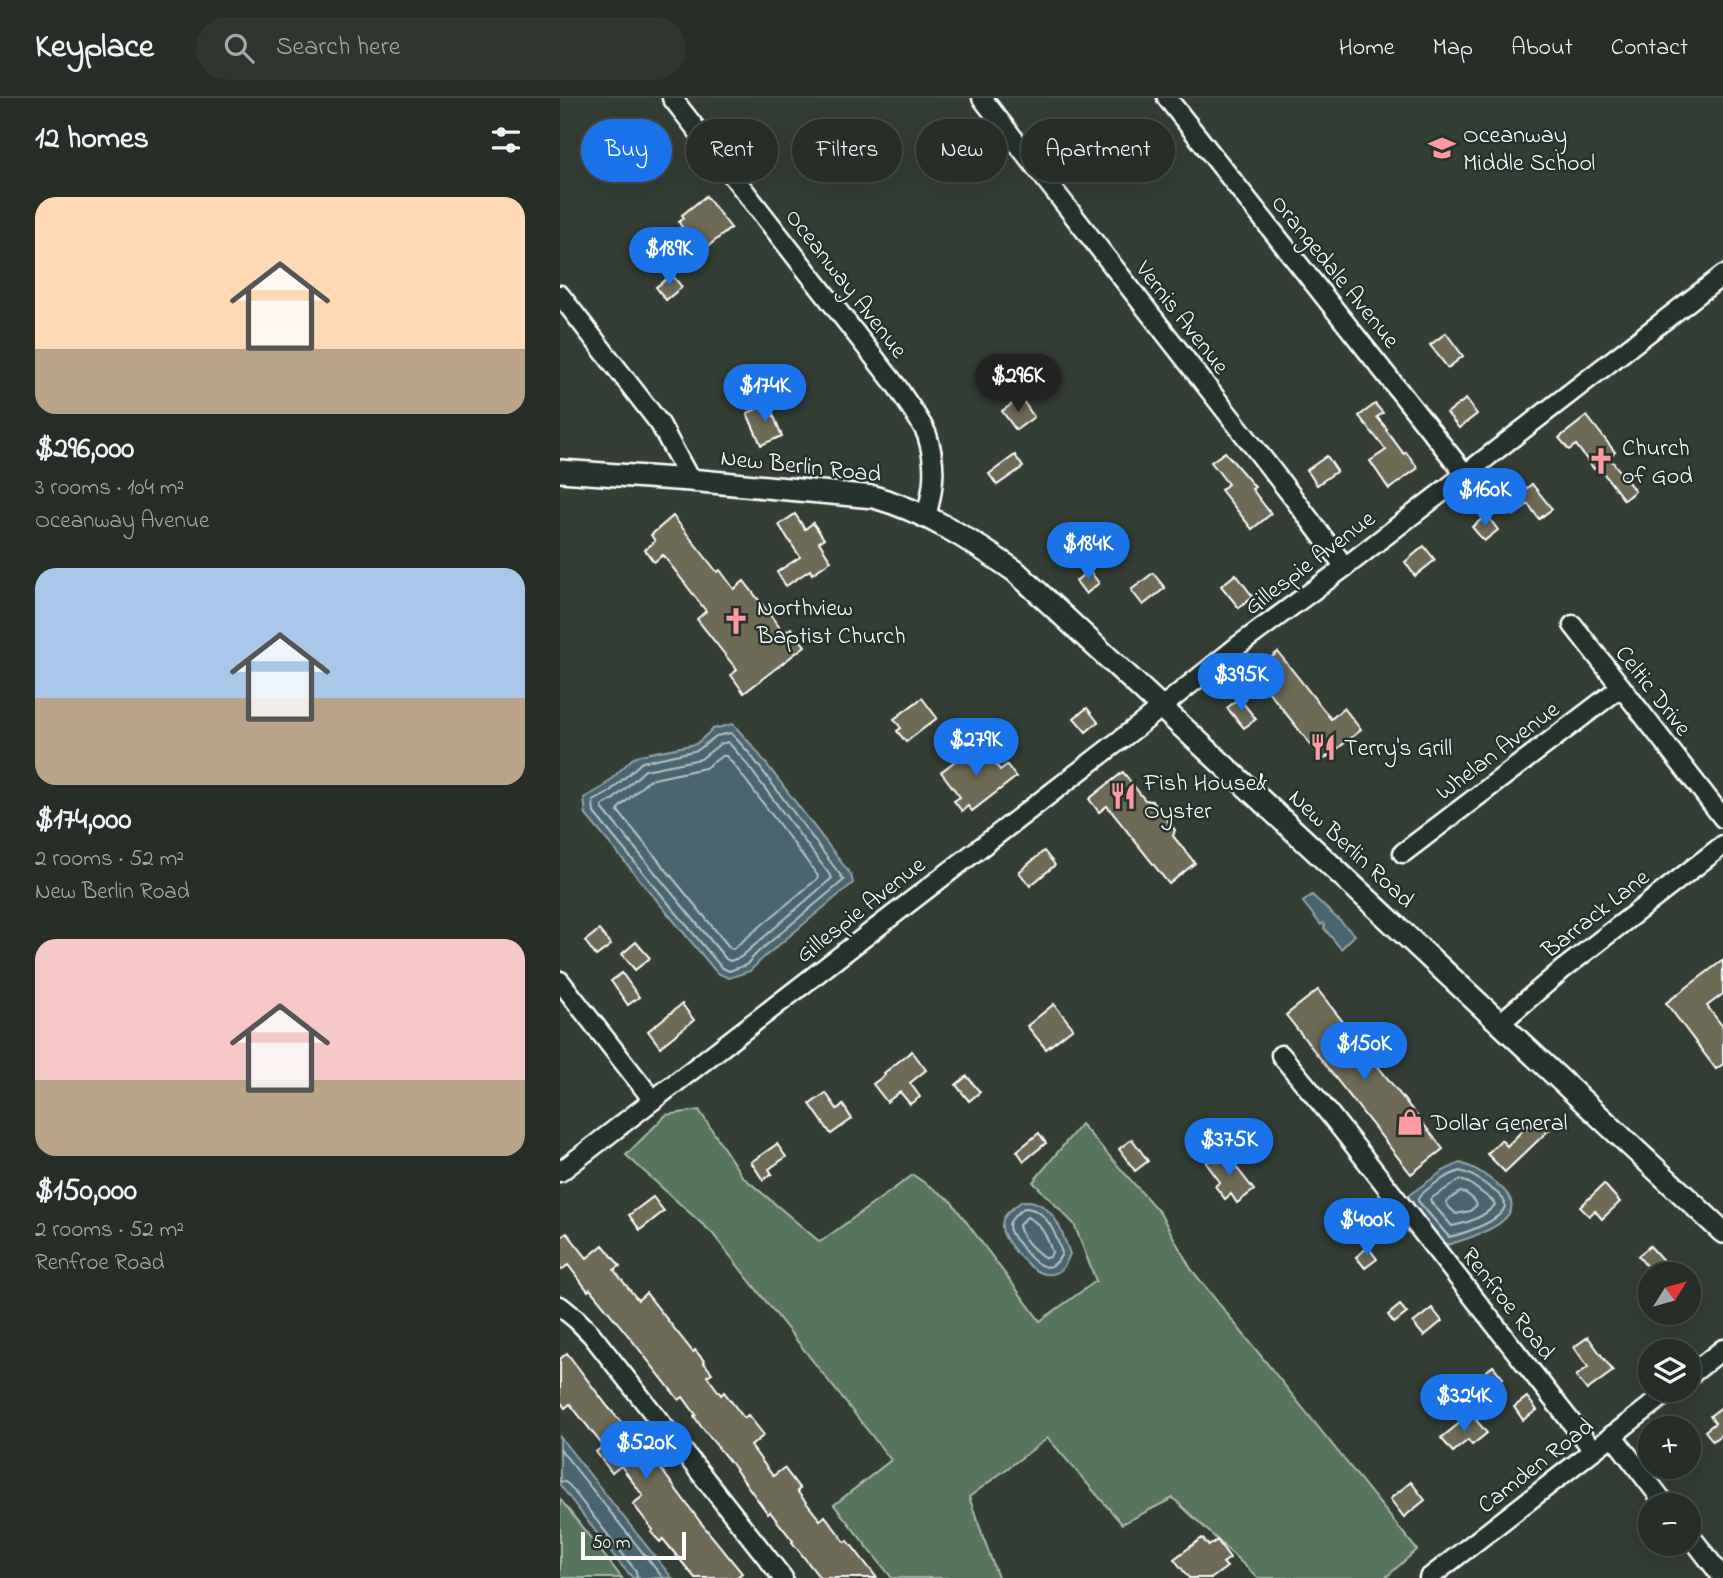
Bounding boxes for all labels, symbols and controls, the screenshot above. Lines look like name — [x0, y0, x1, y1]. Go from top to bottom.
search box — [196, 17, 686, 80]
text: Keyplace — [35, 24, 154, 72]
icon: search — [220, 29, 258, 67]
text: Search here — [276, 29, 400, 67]
text: Home — [1339, 31, 1395, 66]
text: Map — [1433, 31, 1473, 66]
text: About — [1511, 31, 1573, 66]
text: Contact — [1611, 31, 1688, 66]
text: 12 homes — [35, 118, 149, 162]
chip: Buy — [581, 119, 672, 182]
chip: Rent — [686, 119, 778, 182]
chip: Filters — [792, 119, 902, 182]
chip: New — [916, 119, 1007, 182]
chip: Apartment — [1021, 119, 1175, 182]
place label: Oceanway Middle School — [1463, 119, 1595, 182]
icon: filters — [487, 121, 525, 159]
school or university icon: Oceanway Middle School — [1427, 133, 1457, 163]
street label: Orangedale Avenue — [1261, 188, 1407, 357]
street label: Oceanway Avenue — [774, 202, 915, 368]
pin: $189K — [620, 228, 718, 287]
text: $189K — [645, 233, 693, 266]
icon: home — [217, 243, 343, 369]
street label: Vernis Avenue — [1125, 254, 1237, 383]
pin: $296K — [969, 354, 1067, 414]
text: $296K — [991, 360, 1045, 393]
pin: $174K — [716, 364, 814, 424]
text: $174K — [739, 370, 791, 403]
text: $296,000 — [35, 428, 134, 472]
place label: Church of God — [1622, 432, 1693, 495]
street label: New Berlin Road — [719, 442, 883, 493]
church icon: Church of God — [1586, 446, 1616, 476]
pin: $160K — [1436, 468, 1534, 528]
text: 3 rooms · 104 m² — [35, 472, 184, 505]
text: $160K — [1459, 474, 1511, 507]
street label: Gillespie Avenue — [1238, 503, 1384, 625]
text: Oceanway Avenue — [35, 505, 209, 538]
pin: $184K — [1039, 522, 1137, 582]
text: $184K — [1063, 528, 1113, 561]
place label: Northview Baptist Church — [756, 592, 906, 655]
church icon: Northview Baptist Church — [721, 606, 751, 636]
icon: home — [217, 614, 343, 740]
street label: Celtic Drive — [1605, 639, 1699, 745]
pin: $395K — [1192, 654, 1290, 713]
text: $395K — [1214, 659, 1268, 692]
street label: Whelan Avenue — [1429, 694, 1568, 810]
pin: $279K — [927, 718, 1025, 778]
text: $279K — [950, 724, 1002, 757]
restaurant icon: Terry's Grill — [1308, 732, 1338, 762]
place label: Terry's Grill — [1344, 732, 1452, 768]
place label: Fish House& Oyster — [1143, 767, 1268, 831]
restaurant icon: Fish House& Oyster — [1108, 781, 1138, 811]
street label: New Berlin Road — [1279, 782, 1422, 918]
text: $174,000 — [35, 799, 131, 843]
text: 2 rooms · 52 m² — [35, 843, 184, 876]
street label: Gillespie Avenue — [789, 849, 934, 973]
street label: Barrack Lane — [1534, 861, 1658, 969]
text: New Berlin Road — [35, 876, 190, 909]
icon: home — [217, 985, 343, 1111]
pin: $150K — [1315, 1023, 1413, 1082]
text: $150K — [1336, 1028, 1392, 1061]
shop icon: Dollar General — [1395, 1107, 1425, 1137]
place label: Dollar General — [1430, 1107, 1568, 1142]
pin: $375K — [1180, 1118, 1278, 1178]
text: $375K — [1200, 1124, 1258, 1157]
text: $150,000 — [35, 1170, 137, 1214]
pin: $400K — [1318, 1198, 1416, 1258]
text: $400K — [1340, 1204, 1394, 1237]
text: 2 rooms · 52 m² — [35, 1214, 184, 1247]
street label: Renfroe Road — [1452, 1241, 1563, 1369]
text: Renfroe Road — [35, 1247, 165, 1280]
north arrow — [1638, 1262, 1701, 1325]
map controls — [1638, 1262, 1701, 1556]
button: layers — [1638, 1339, 1701, 1402]
pin: $324K — [1415, 1374, 1513, 1434]
text: $324K — [1436, 1380, 1492, 1413]
street label: Camden Road — [1471, 1410, 1602, 1524]
button: + — [1638, 1416, 1701, 1479]
pin: $520K — [597, 1422, 695, 1481]
text: $520K — [616, 1427, 676, 1460]
button: − — [1638, 1493, 1701, 1556]
scale bar — [581, 1529, 686, 1561]
text: 50 m — [592, 1530, 631, 1557]

